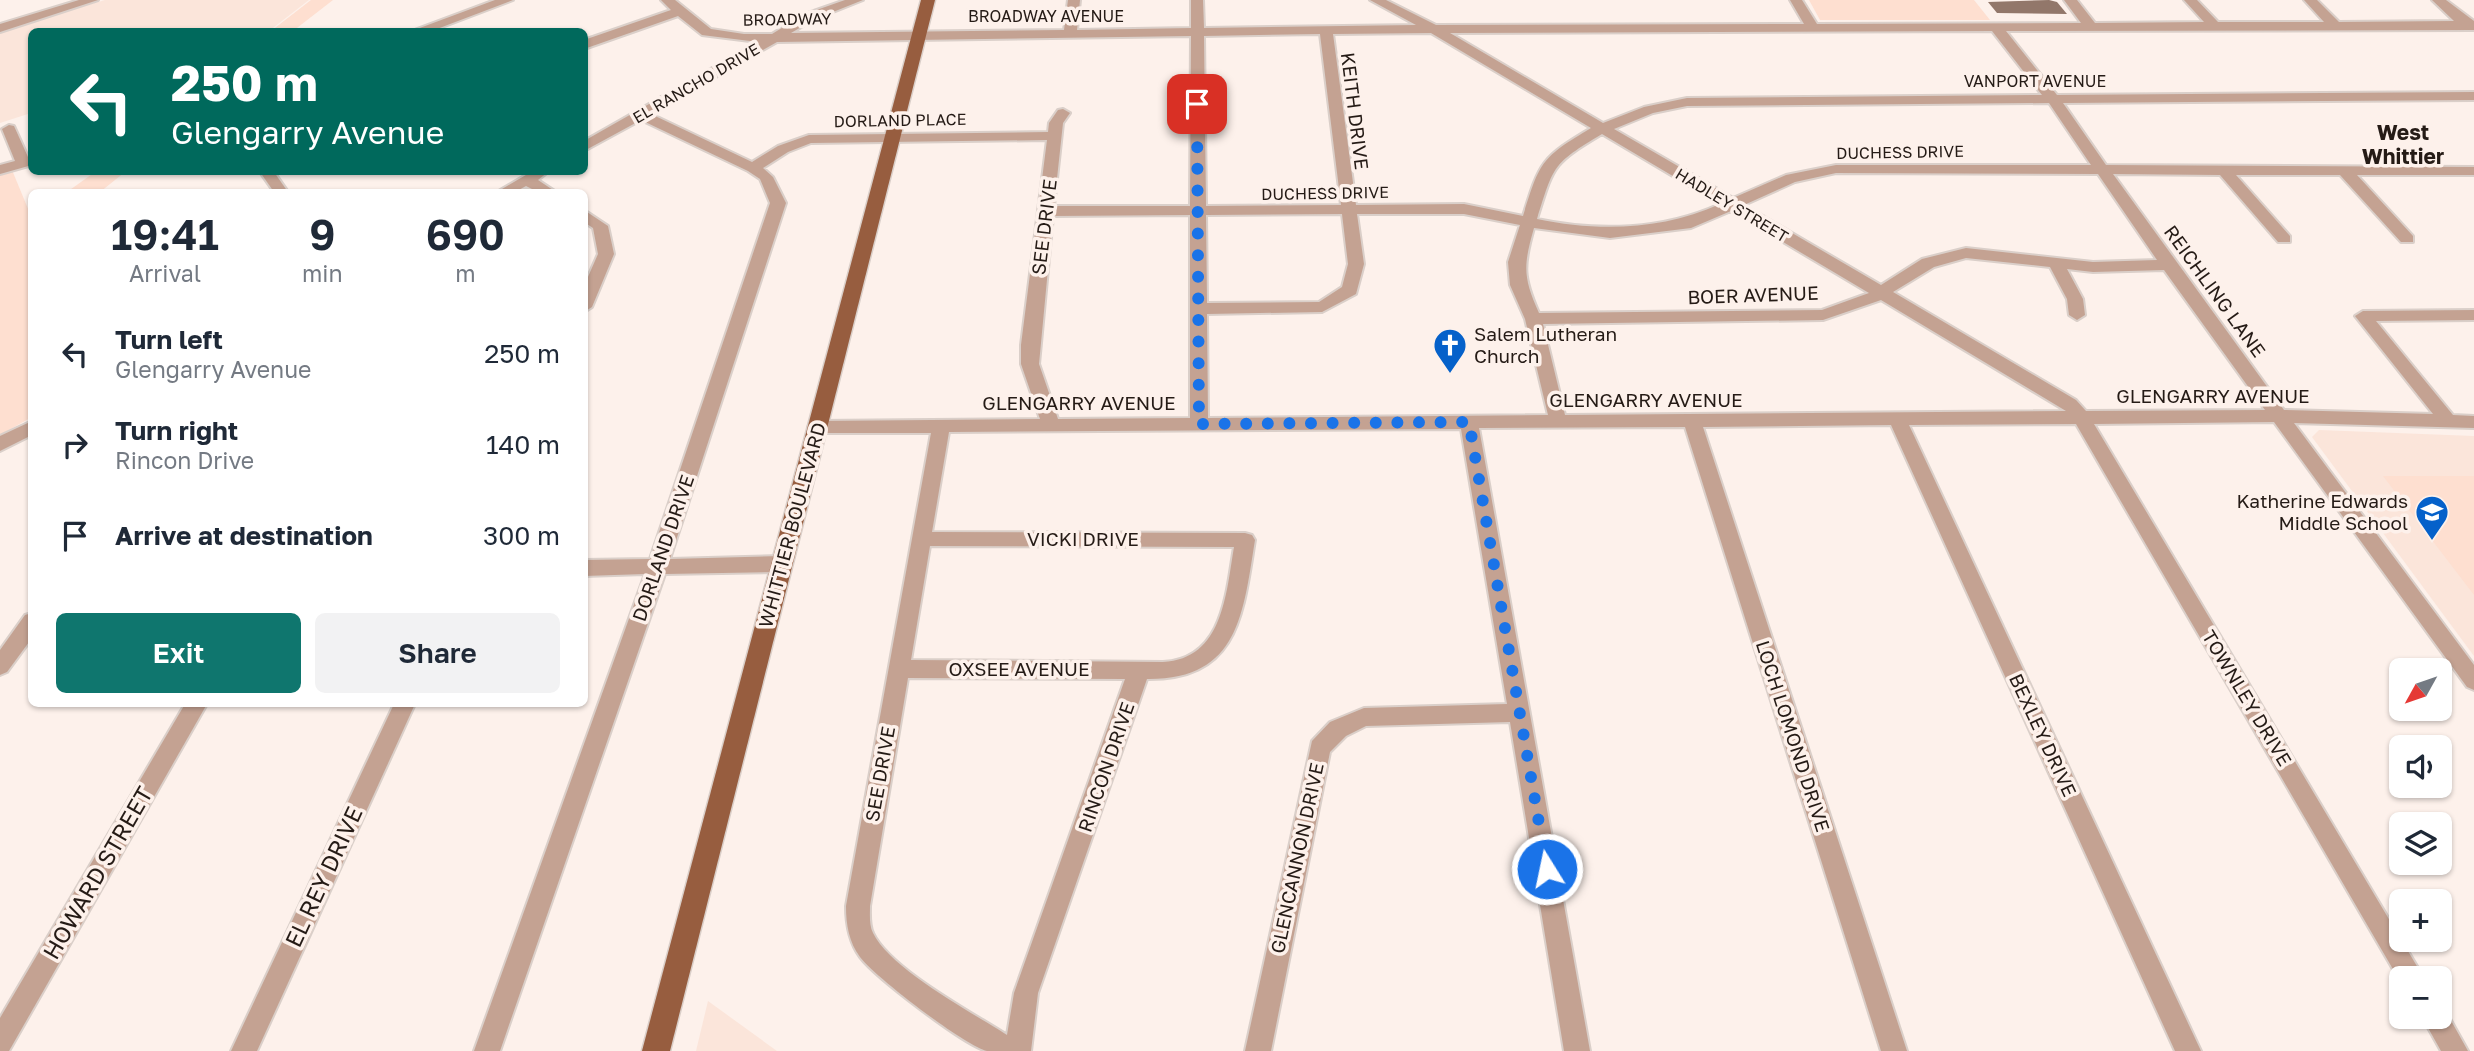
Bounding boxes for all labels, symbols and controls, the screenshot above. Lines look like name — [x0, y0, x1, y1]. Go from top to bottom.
street label: BROADWAY AVENUE — [968, 6, 1124, 26]
street label: BROADWAY — [743, 8, 832, 30]
street label: EL RANCHO DRIVE — [629, 39, 763, 127]
street label: KEITH DRIVE — [1337, 51, 1374, 171]
text: 250 m — [171, 53, 318, 112]
icon: left — [56, 56, 147, 147]
street label: VANPORT AVENUE — [1964, 71, 2106, 91]
pin — [1167, 74, 1227, 134]
icon: arrive — [1178, 85, 1216, 123]
street label: DORLAND PLACE — [833, 109, 967, 131]
text: Glengarry Avenue — [171, 113, 444, 151]
district label: West Whittier — [2362, 119, 2444, 169]
street label: DUCHESS DRIVE — [1836, 141, 1964, 163]
street label: HADLEY STREET — [1672, 164, 1792, 247]
street label: SEE DRIVE — [1026, 178, 1061, 276]
street label: DUCHESS DRIVE — [1261, 182, 1389, 204]
text: 19:41 — [111, 209, 219, 259]
text: 9 — [309, 209, 335, 259]
text: 690 — [426, 209, 505, 259]
street label: REICHLING LANE — [2160, 220, 2271, 361]
text: Arrival — [129, 259, 201, 287]
text: min — [302, 259, 343, 287]
text: m — [455, 259, 475, 287]
street label: BOER AVENUE — [1687, 281, 1819, 308]
place label: Salem Lutheran Church — [1474, 322, 1617, 367]
text: Turn left — [115, 324, 223, 355]
church icon: Salem Lutheran Church — [1431, 326, 1469, 375]
icon: left — [56, 335, 94, 373]
text: 250 m — [484, 338, 560, 369]
text: Glengarry Avenue — [115, 355, 311, 383]
street label: GLENGARRY AVENUE — [2116, 384, 2310, 407]
street label: GLENGARRY AVENUE — [1549, 388, 1743, 411]
street label: GLENGARRY AVENUE — [982, 391, 1176, 414]
text: Turn right — [115, 415, 238, 446]
street label: WHITTIER BOULEVARD — [753, 420, 830, 630]
icon: right — [56, 426, 94, 464]
text: 140 m — [486, 429, 560, 460]
text: Rincon Drive — [115, 446, 254, 474]
street label: DORLAND DRIVE — [627, 472, 698, 624]
place label: Katherine Edwards Middle School — [2236, 489, 2408, 534]
school or university icon: Katherine Edwards Middle School — [2413, 493, 2451, 542]
icon: arrive — [56, 517, 94, 555]
text: Arrive at destination — [115, 520, 373, 551]
text: 300 m — [483, 520, 560, 551]
street label: VICKI DRIVE — [1027, 527, 1139, 550]
button: Exit — [56, 613, 301, 693]
button: Share — [315, 613, 560, 693]
street label: TOWNLEY DRIVE — [2198, 626, 2297, 770]
street label: LOCH LOMOND DRIVE — [1752, 637, 1835, 834]
street label: OXSEE AVENUE — [948, 657, 1090, 680]
north arrow — [2389, 658, 2452, 721]
map controls — [2389, 658, 2452, 1029]
street label: BEXLEY DRIVE — [2005, 670, 2082, 800]
street label: RINCON DRIVE — [1073, 699, 1139, 835]
street label: SEE DRIVE — [860, 724, 899, 823]
button: sound — [2389, 735, 2452, 798]
street label: GLENCANNON DRIVE — [1265, 761, 1328, 955]
street label: HOWARD STREET — [36, 781, 158, 964]
street label: EL REY DRIVE — [278, 802, 368, 951]
button: layers — [2389, 812, 2452, 875]
position arrow — [1510, 832, 1584, 906]
button: + — [2389, 889, 2452, 952]
button: − — [2389, 966, 2452, 1029]

